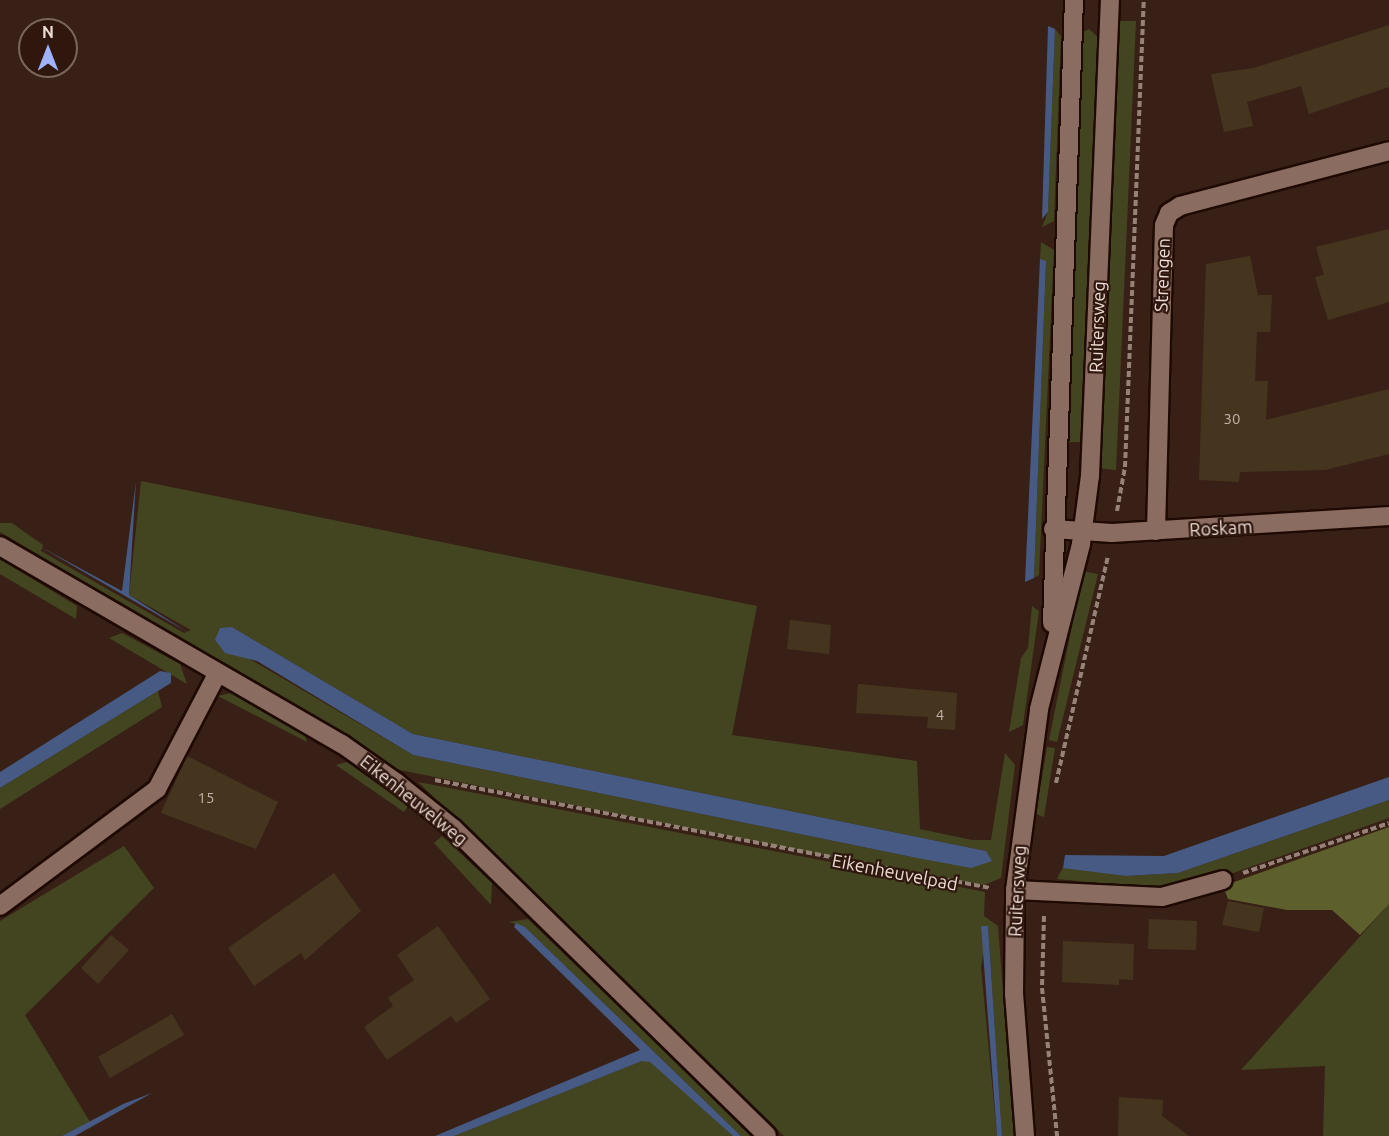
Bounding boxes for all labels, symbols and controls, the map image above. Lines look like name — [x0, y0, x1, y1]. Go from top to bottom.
north arrow — [18, 18, 78, 78]
text: N — [42, 23, 54, 41]
street label: Strengen — [1150, 238, 1174, 312]
street label: Ruitersweg — [1085, 281, 1109, 373]
house number: 30 — [1224, 410, 1240, 428]
street label: Roskam — [1189, 516, 1253, 540]
house number: 4 — [936, 706, 944, 724]
street label: Eikenheuvelweg — [356, 750, 472, 850]
house number: 15 — [198, 789, 214, 807]
street label: Ruitersweg — [1004, 845, 1030, 937]
street label: Eikenheuvelpad — [830, 849, 960, 895]

